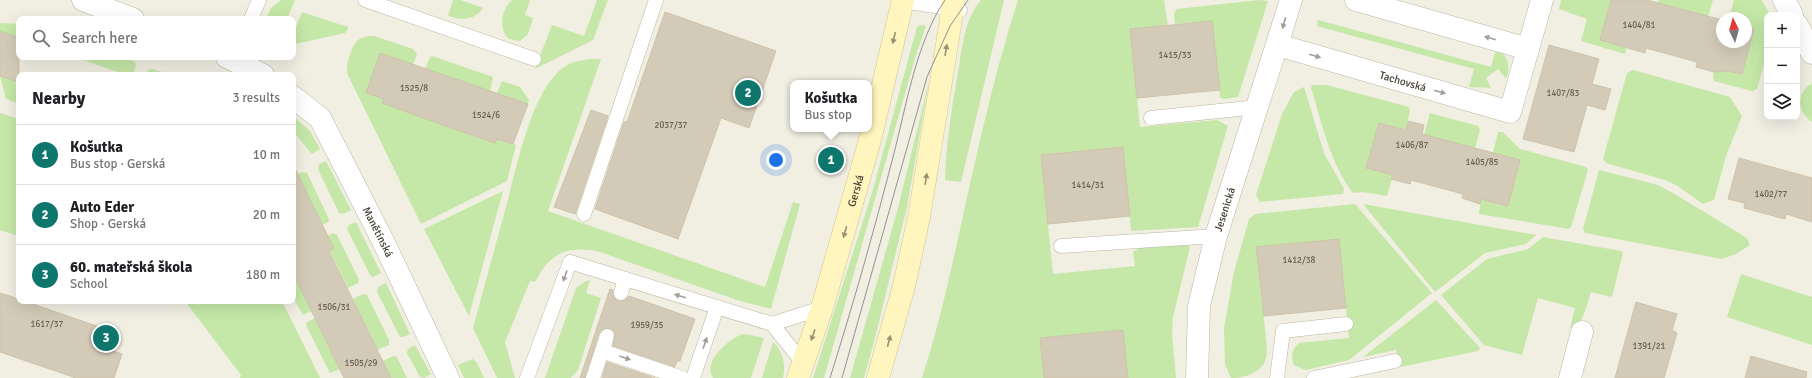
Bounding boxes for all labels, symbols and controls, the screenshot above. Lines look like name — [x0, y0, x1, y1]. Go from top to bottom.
north arrow — [1716, 12, 1752, 48]
map controls — [1764, 12, 1800, 120]
button: + — [1764, 12, 1800, 48]
search box — [16, 16, 296, 60]
one-way arrow — [1281, 16, 1287, 29]
house number: 1404/81 — [1623, 20, 1656, 31]
icon: search — [30, 27, 52, 49]
text: Search here — [62, 29, 138, 47]
one-way arrow — [891, 32, 897, 44]
one-way arrow — [1484, 35, 1496, 41]
one-way arrow — [943, 44, 949, 56]
button: − — [1764, 48, 1800, 84]
house number: 1415/33 — [1159, 50, 1192, 61]
one-way arrow — [1310, 53, 1322, 59]
street label: Tachovská — [1378, 69, 1428, 95]
pin: 2 — [735, 78, 761, 108]
popup — [790, 80, 872, 132]
house number: 1525/8 — [400, 83, 428, 94]
button: layers — [1764, 84, 1800, 120]
text: Nearby — [32, 88, 85, 109]
house number: 1407/83 — [1547, 88, 1580, 99]
text: Košutka — [804, 89, 858, 107]
one-way arrow — [1435, 89, 1447, 95]
text: 3 results — [232, 90, 280, 106]
text: Bus stop — [804, 107, 852, 123]
house number: 1524/6 — [472, 110, 500, 121]
house number: 2037/37 — [655, 120, 688, 131]
text: Košutka — [70, 138, 123, 156]
house number: 1406/87 — [1396, 140, 1429, 151]
pin: 1 — [818, 145, 844, 175]
text: 1 — [41, 147, 49, 163]
text: 10 m — [253, 147, 280, 163]
your location — [766, 150, 786, 170]
text: Bus stop · Gerská — [70, 156, 165, 172]
house number: 1405/85 — [1466, 157, 1499, 168]
street label: Gerská — [845, 173, 867, 208]
one-way arrow — [923, 173, 929, 185]
house number: 1414/31 — [1072, 180, 1105, 191]
street label: Jesenická — [1212, 185, 1238, 233]
house number: 1402/77 — [1755, 189, 1788, 200]
text: Auto Eder — [70, 198, 134, 216]
street label: Manětínská — [360, 205, 396, 260]
text: 2 — [41, 207, 49, 223]
text: 20 m — [253, 207, 280, 223]
text: Shop · Gerská — [70, 216, 146, 232]
one-way arrow — [842, 226, 848, 238]
house number: 1412/38 — [1283, 255, 1316, 266]
text: 60. mateřská škola — [70, 258, 192, 276]
text: 3 — [41, 267, 49, 283]
text: 180 m — [246, 267, 280, 283]
one-way arrow — [561, 270, 567, 282]
text: School — [70, 276, 108, 292]
one-way arrow — [674, 293, 686, 299]
house number: 1506/31 — [318, 302, 351, 313]
house number: 1617/37 — [31, 319, 64, 330]
house number: 1959/35 — [631, 320, 664, 331]
pin: 3 — [93, 323, 119, 353]
one-way arrow — [809, 330, 815, 342]
one-way arrow — [887, 334, 893, 347]
one-way arrow — [703, 336, 709, 348]
house number: 1391/21 — [1633, 341, 1666, 352]
one-way arrow — [619, 356, 631, 362]
house number: 1505/29 — [345, 358, 378, 369]

